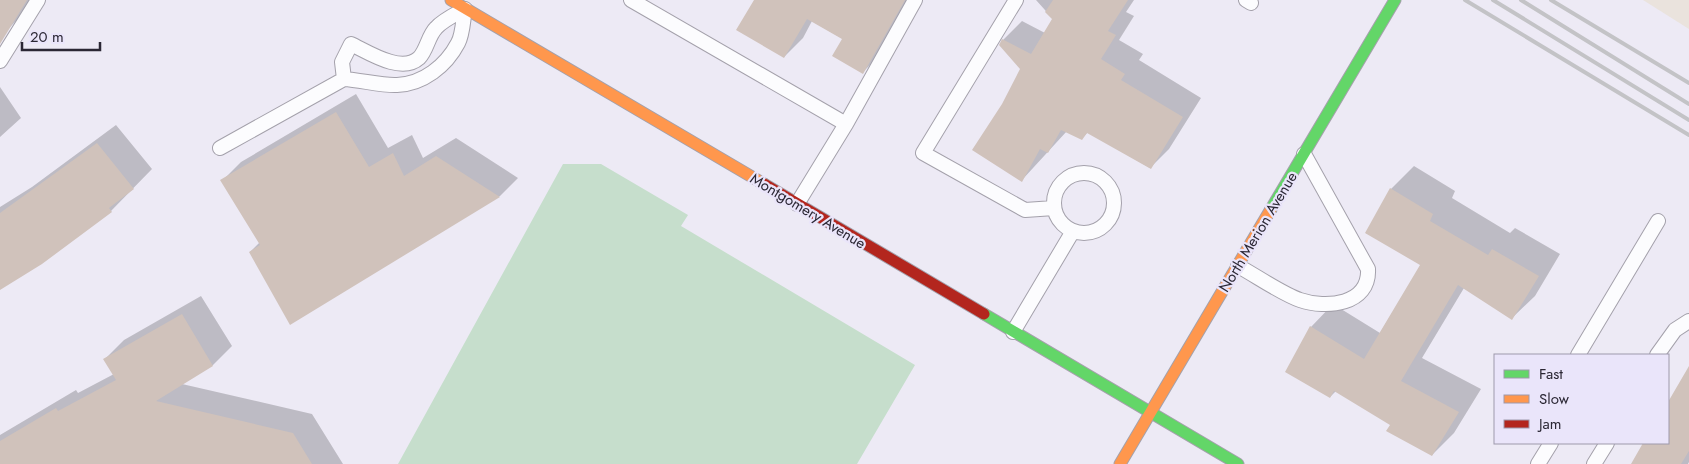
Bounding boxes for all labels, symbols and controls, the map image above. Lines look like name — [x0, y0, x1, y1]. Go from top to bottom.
scale bar — [22, 20, 100, 52]
text: 20 m — [30, 26, 64, 48]
street label: North Merion Avenue — [1213, 167, 1303, 296]
street label: Montgomery Avenue — [746, 168, 870, 254]
legend — [1494, 354, 1669, 444]
text: Fast — [1539, 363, 1563, 385]
text: Slow — [1539, 388, 1570, 410]
text: Jam — [1537, 413, 1562, 435]

